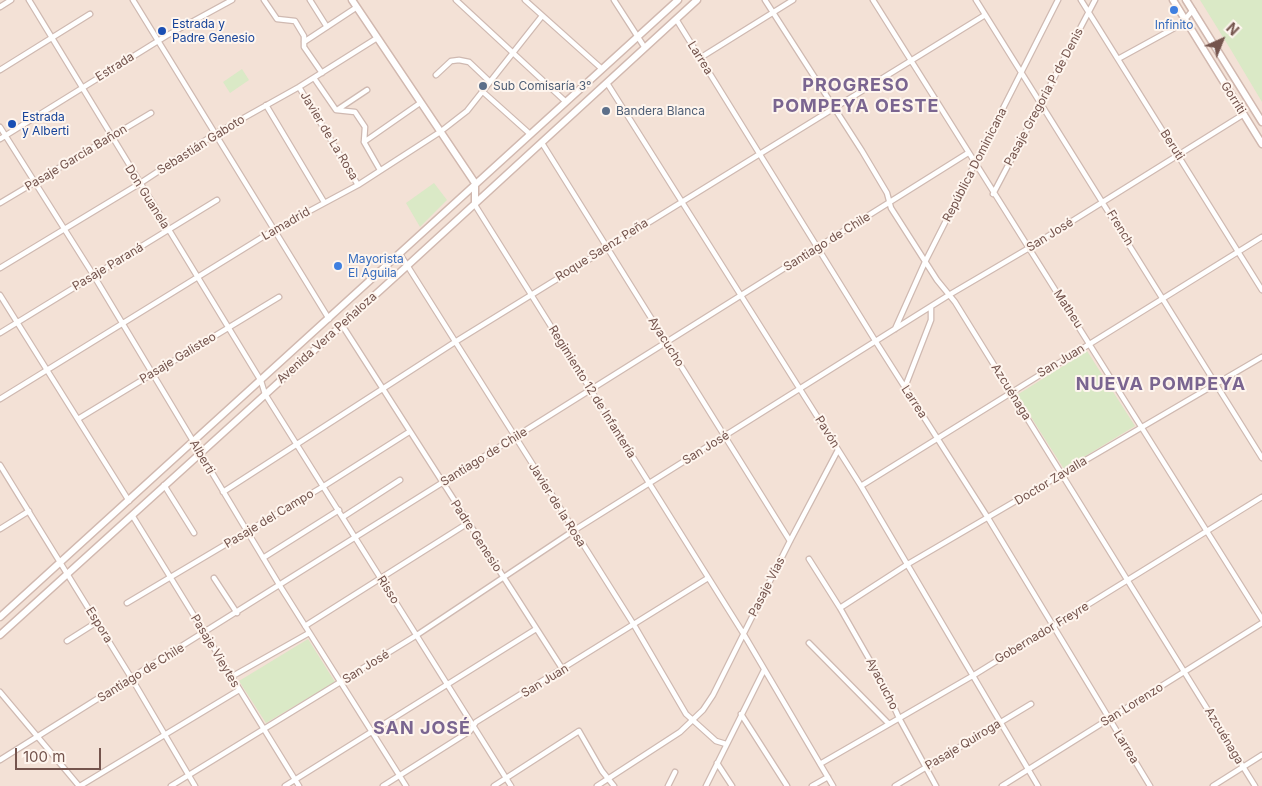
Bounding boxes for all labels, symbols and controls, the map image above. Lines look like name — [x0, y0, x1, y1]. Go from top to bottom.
marker: Infinito — [1168, 4, 1180, 16]
north arrow — [1197, 15, 1247, 65]
place label: Estrada y Padre Genesio — [172, 17, 255, 45]
place label: Infinito — [1155, 18, 1193, 32]
text: N — [1223, 19, 1243, 39]
marker: Estrada y Padre Genesio — [156, 25, 168, 37]
street label: Pasaje Gregoria P de Denis — [1001, 26, 1087, 168]
street label: Larrea — [684, 39, 716, 77]
street label: Estrada — [93, 50, 137, 84]
district label: PROGRESO POMPEYA OESTE — [771, 75, 941, 118]
place label: Sub Comisaría 3° — [493, 79, 591, 93]
street label: Gorriti — [1218, 79, 1248, 117]
marker: Sub Comisaría 3° — [477, 80, 489, 92]
street label: Javier de La Rosa — [297, 89, 361, 183]
place label: Bandera Blanca — [616, 104, 705, 118]
marker: Bandera Blanca — [600, 105, 612, 117]
street label: República Dominicana — [940, 106, 1010, 224]
place label: Estrada y Alberti — [22, 110, 69, 138]
street label: Sebastián Gaboto — [155, 112, 247, 178]
marker: Estrada y Alberti — [6, 118, 18, 130]
street label: Pasaje García Bañon — [22, 122, 130, 194]
street label: Beruti — [1157, 127, 1187, 163]
street label: Don Guanela — [122, 162, 172, 232]
street label: Lamadrid — [259, 204, 313, 244]
street label: French — [1104, 208, 1136, 248]
street label: Santiago de Chile — [781, 210, 873, 274]
street label: San José — [1024, 215, 1076, 255]
street label: Roque Saenz Peña — [553, 216, 651, 284]
street label: Pasaje Paraná — [70, 240, 146, 294]
place label: Mayorista El Aguila — [348, 252, 404, 280]
marker: Mayorista El Aguila — [332, 260, 344, 272]
street label: Matheu — [1050, 287, 1086, 331]
street label: Avenida Vera Peñaloza — [274, 289, 380, 387]
street label: Ayacucho — [645, 314, 687, 370]
street label: Regimiento 12 de Infantería — [545, 323, 639, 461]
street label: Pasaje Galisteo — [137, 330, 219, 386]
street label: San Juan — [1035, 341, 1087, 381]
street label: Azcuénaga — [988, 361, 1034, 423]
district label: NUEVA POMPEYA — [1074, 374, 1248, 396]
street label: Larrea — [898, 383, 930, 421]
street label: Pavón — [812, 413, 842, 451]
street label: Santiago de Chile — [438, 425, 530, 489]
street label: San José — [680, 428, 732, 468]
street label: Alberti — [186, 437, 218, 477]
street label: Doctor Zavalla — [1012, 454, 1090, 508]
street label: Javier de la Rosa — [525, 460, 589, 550]
street label: Pasaje del Campo — [222, 487, 316, 551]
street label: Padre Genesio — [447, 497, 505, 575]
street label: Pasaje Vías — [746, 555, 788, 619]
street label: Risso — [374, 573, 402, 607]
street label: Gobernador Freyre — [992, 599, 1092, 667]
street label: Espora — [82, 605, 116, 645]
street label: Pasaje Vieytes — [188, 612, 242, 690]
street label: Santiago de Chile — [95, 641, 187, 705]
street label: San José — [340, 647, 392, 687]
street label: Ayacucho — [863, 656, 901, 712]
street label: San Juan — [519, 661, 571, 701]
street label: San Lorenzo — [1098, 680, 1166, 730]
street label: Azcuénaga — [1201, 705, 1247, 767]
street label: Pasaje Quiroga — [923, 717, 1003, 773]
district label: SAN JOSÉ — [372, 718, 472, 740]
street label: Larrea — [1110, 728, 1142, 766]
scale bar — [18, 738, 104, 770]
text: 100 m — [23, 747, 65, 766]

